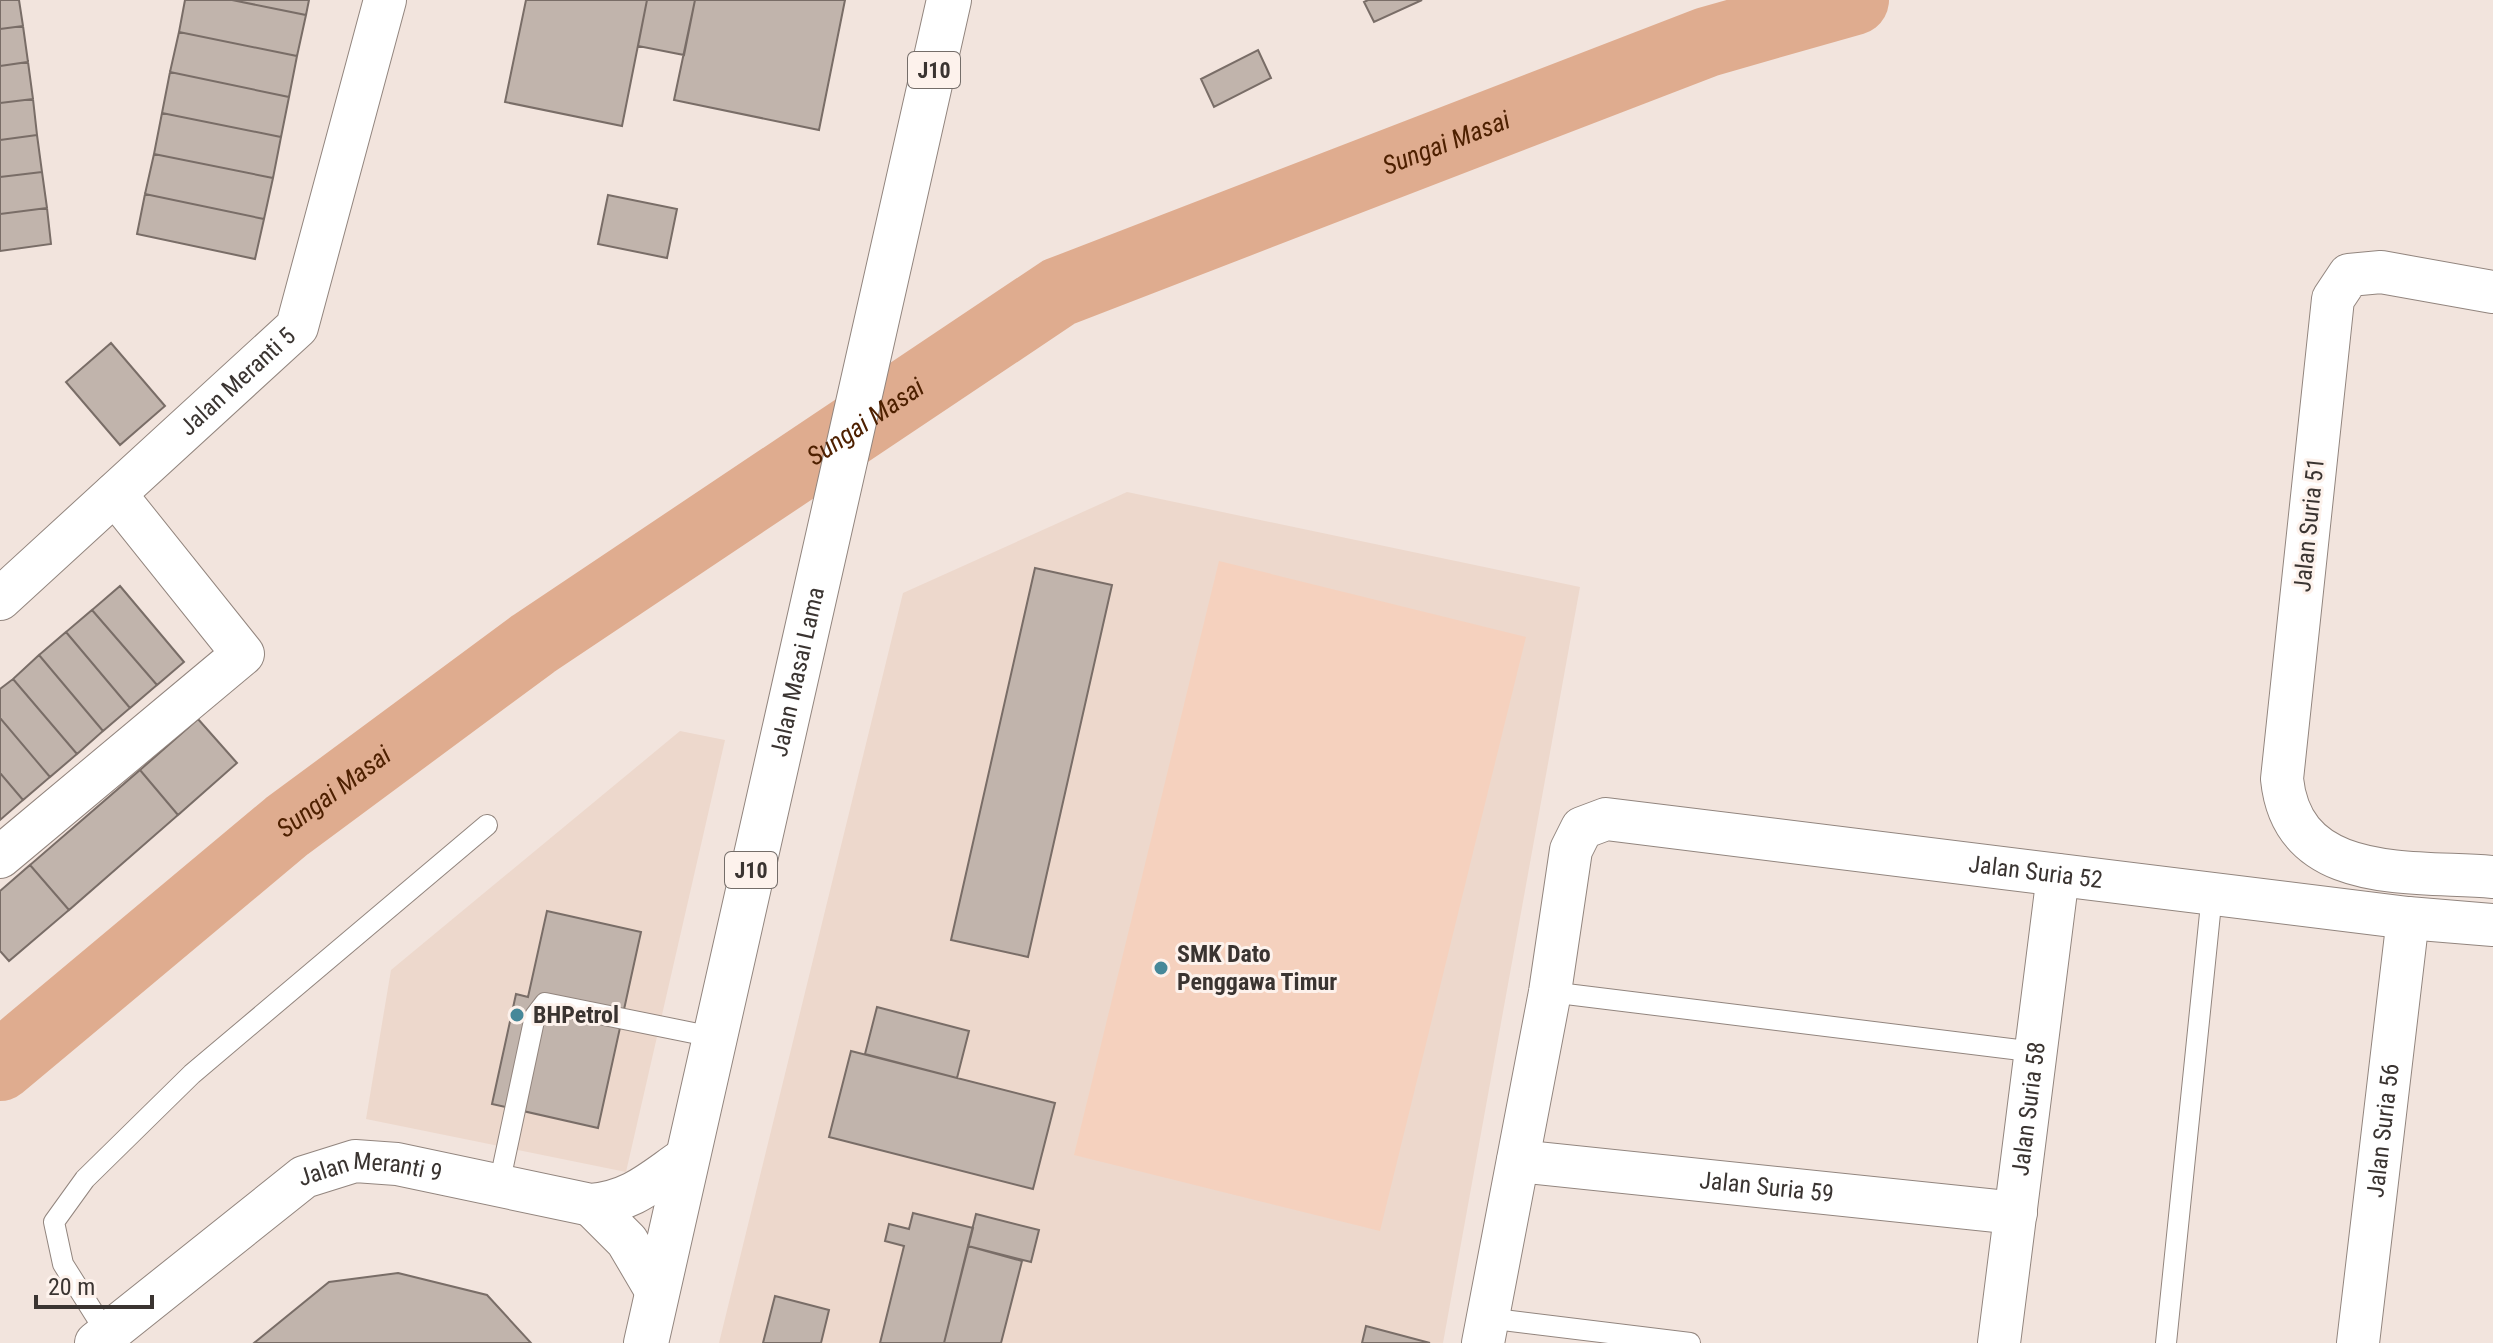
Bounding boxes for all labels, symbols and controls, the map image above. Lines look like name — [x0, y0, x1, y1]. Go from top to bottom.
road number: J10 — [908, 52, 960, 88]
water label: Sungai Masai — [1378, 104, 1514, 181]
street label: Jalan Meranti 5 — [174, 322, 301, 441]
water label: Sungai Masai — [801, 372, 930, 471]
street label: Jalan Suria 51 — [2288, 456, 2330, 594]
street label: Jalan Masai Lama — [765, 584, 830, 759]
water label: Sungai Masai — [270, 739, 397, 843]
street label: Jalan Suria 52 — [1967, 850, 2104, 894]
road number: J10 — [725, 852, 777, 888]
place label: SMK Dato Penggawa Timur — [1177, 940, 1337, 996]
marker: SMK Dato Penggawa Timur — [1152, 959, 1170, 977]
place label: BHPetrol — [533, 1001, 619, 1029]
marker: BHPetrol — [508, 1006, 526, 1024]
street label: Jalan Suria 58 — [2006, 1040, 2051, 1178]
street label: Jalan Suria 56 — [2361, 1062, 2405, 1199]
street label: Jalan Meranti 9 — [295, 1147, 445, 1192]
street label: Jalan Suria 59 — [1698, 1166, 1835, 1208]
scale bar — [36, 1259, 152, 1309]
text: 20 m — [48, 1273, 95, 1301]

